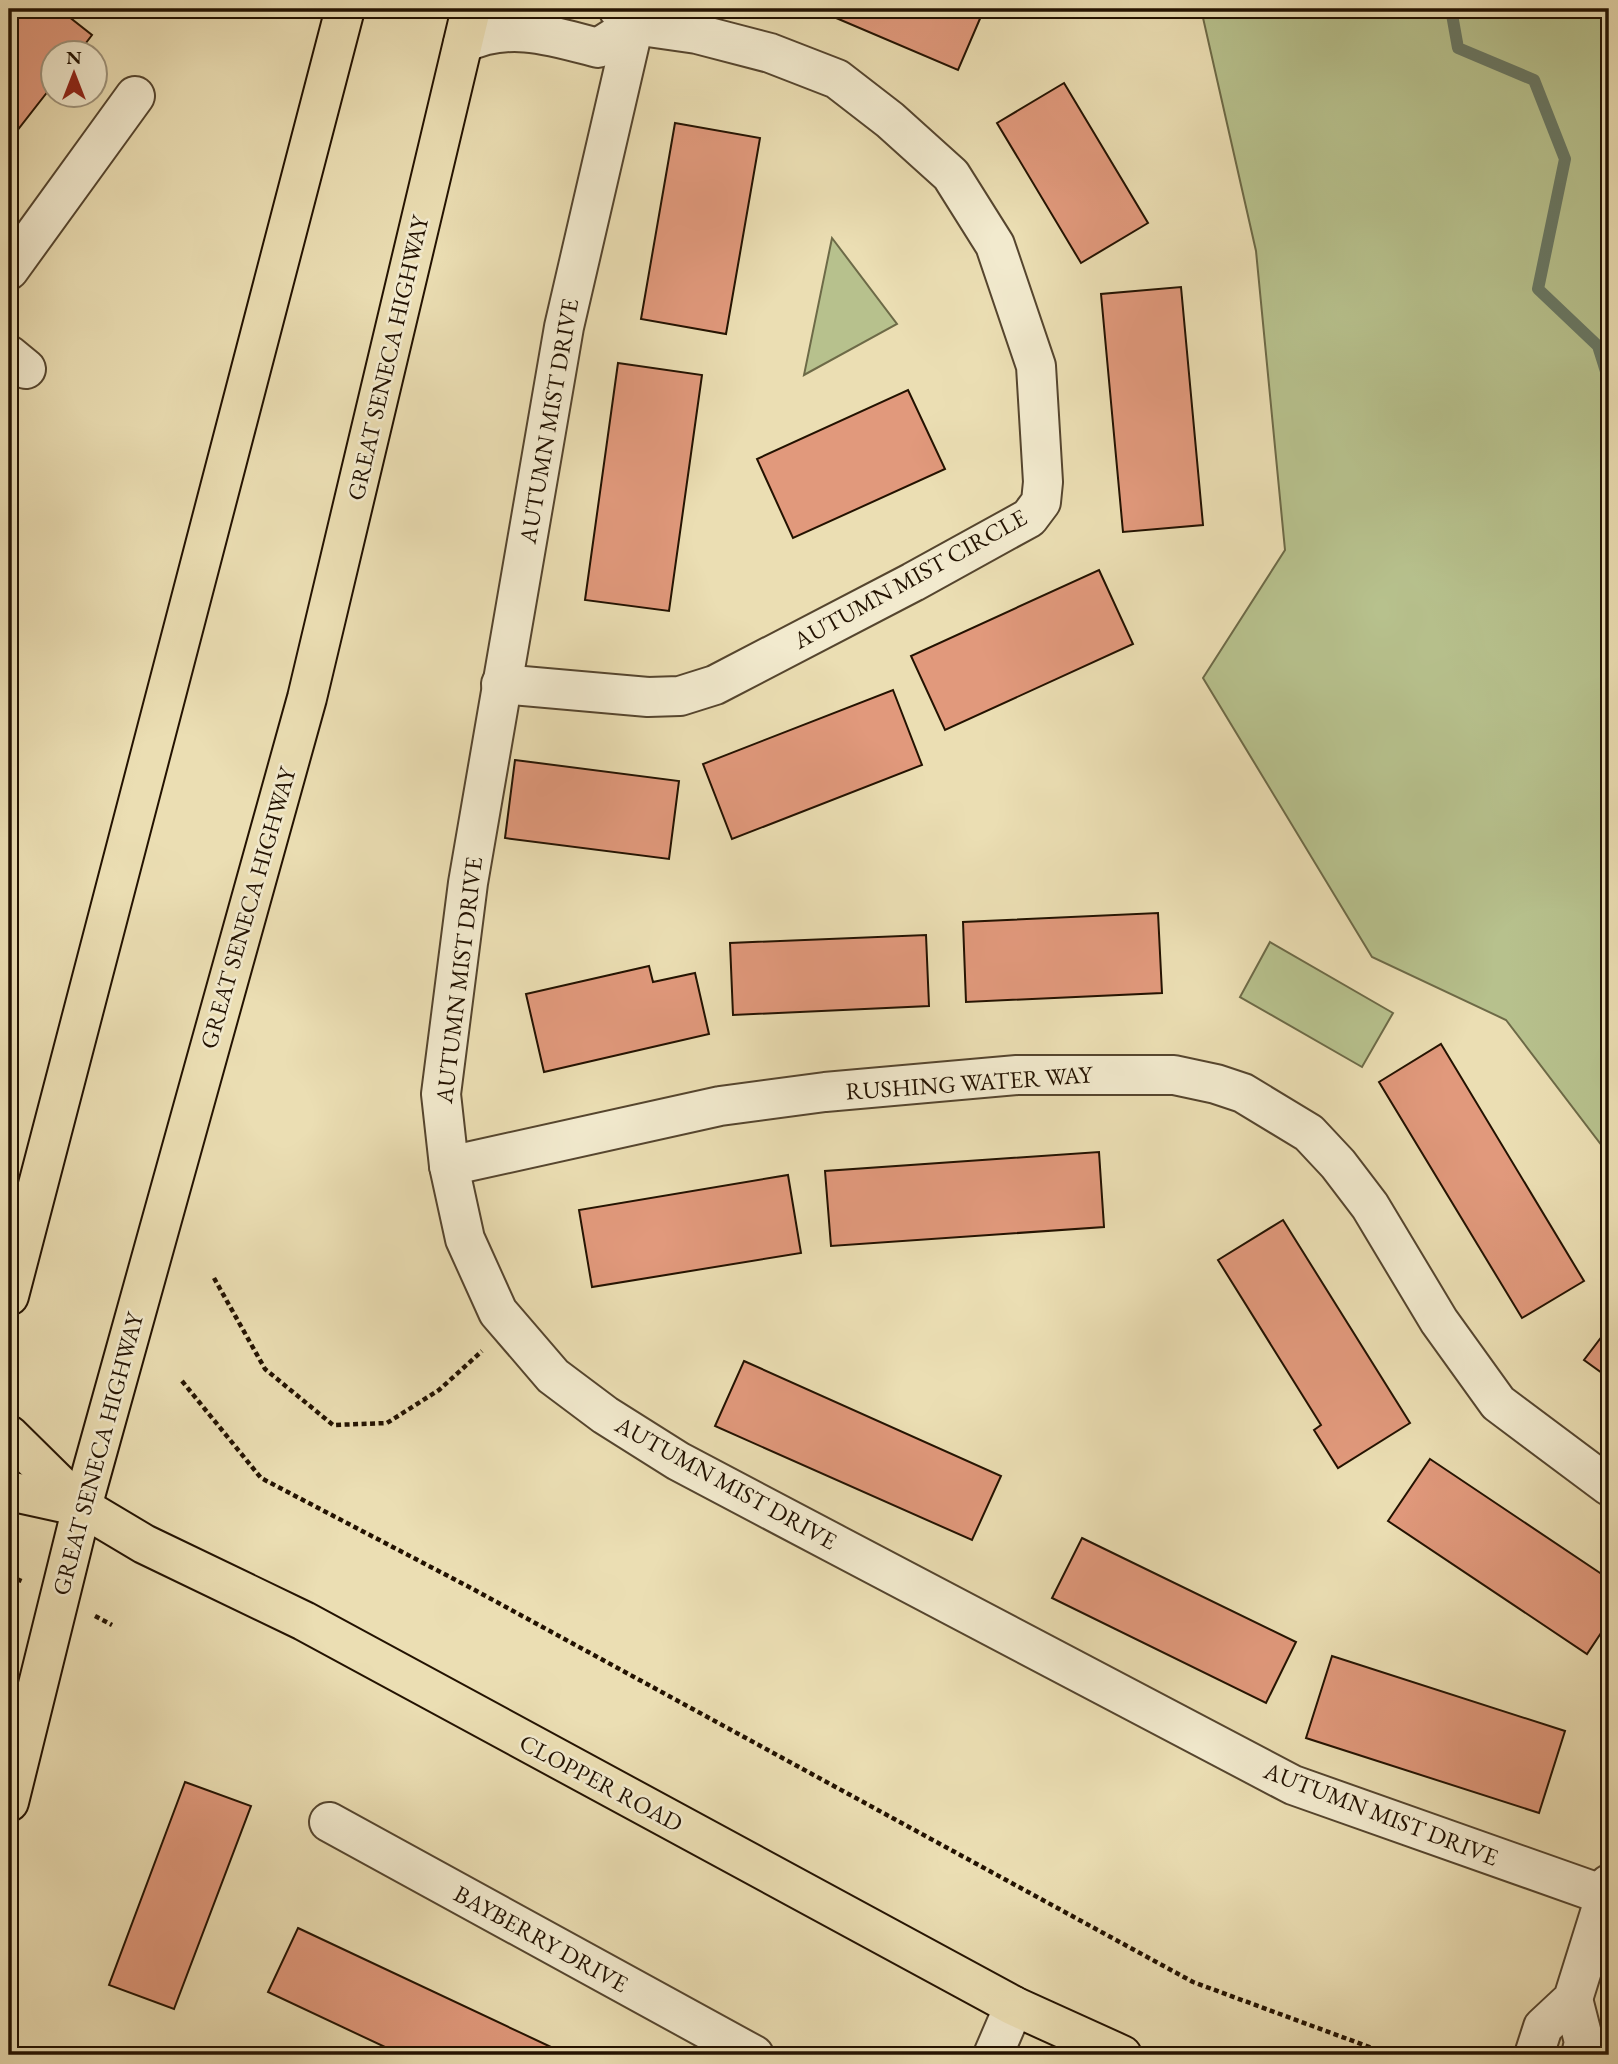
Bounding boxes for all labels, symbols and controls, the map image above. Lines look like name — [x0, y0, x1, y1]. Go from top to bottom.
north arrow — [38, 38, 108, 108]
text: N — [66, 45, 82, 70]
street label: GREAT SENECA HIGHWAY — [340, 211, 436, 503]
street label: AUTUMN MIST DRIVE — [512, 296, 585, 547]
street label: AUTUMN MIST CIRCLE — [787, 501, 1032, 656]
street label: GREAT SENECA HIGHWAY — [192, 763, 303, 1052]
street label: AUTUMN MIST DRIVE — [428, 855, 489, 1106]
street label: RUSHING WATER WAY — [845, 1058, 1094, 1107]
street label: GREAT SENECA HIGHWAY — [45, 1308, 150, 1598]
street label: AUTUMN MIST DRIVE — [609, 1408, 842, 1556]
street label: CLOPPER ROAD — [514, 1726, 688, 1839]
street label: AUTUMN MIST DRIVE — [1259, 1754, 1503, 1873]
street label: BAYBERRY DRIVE — [449, 1878, 634, 1999]

